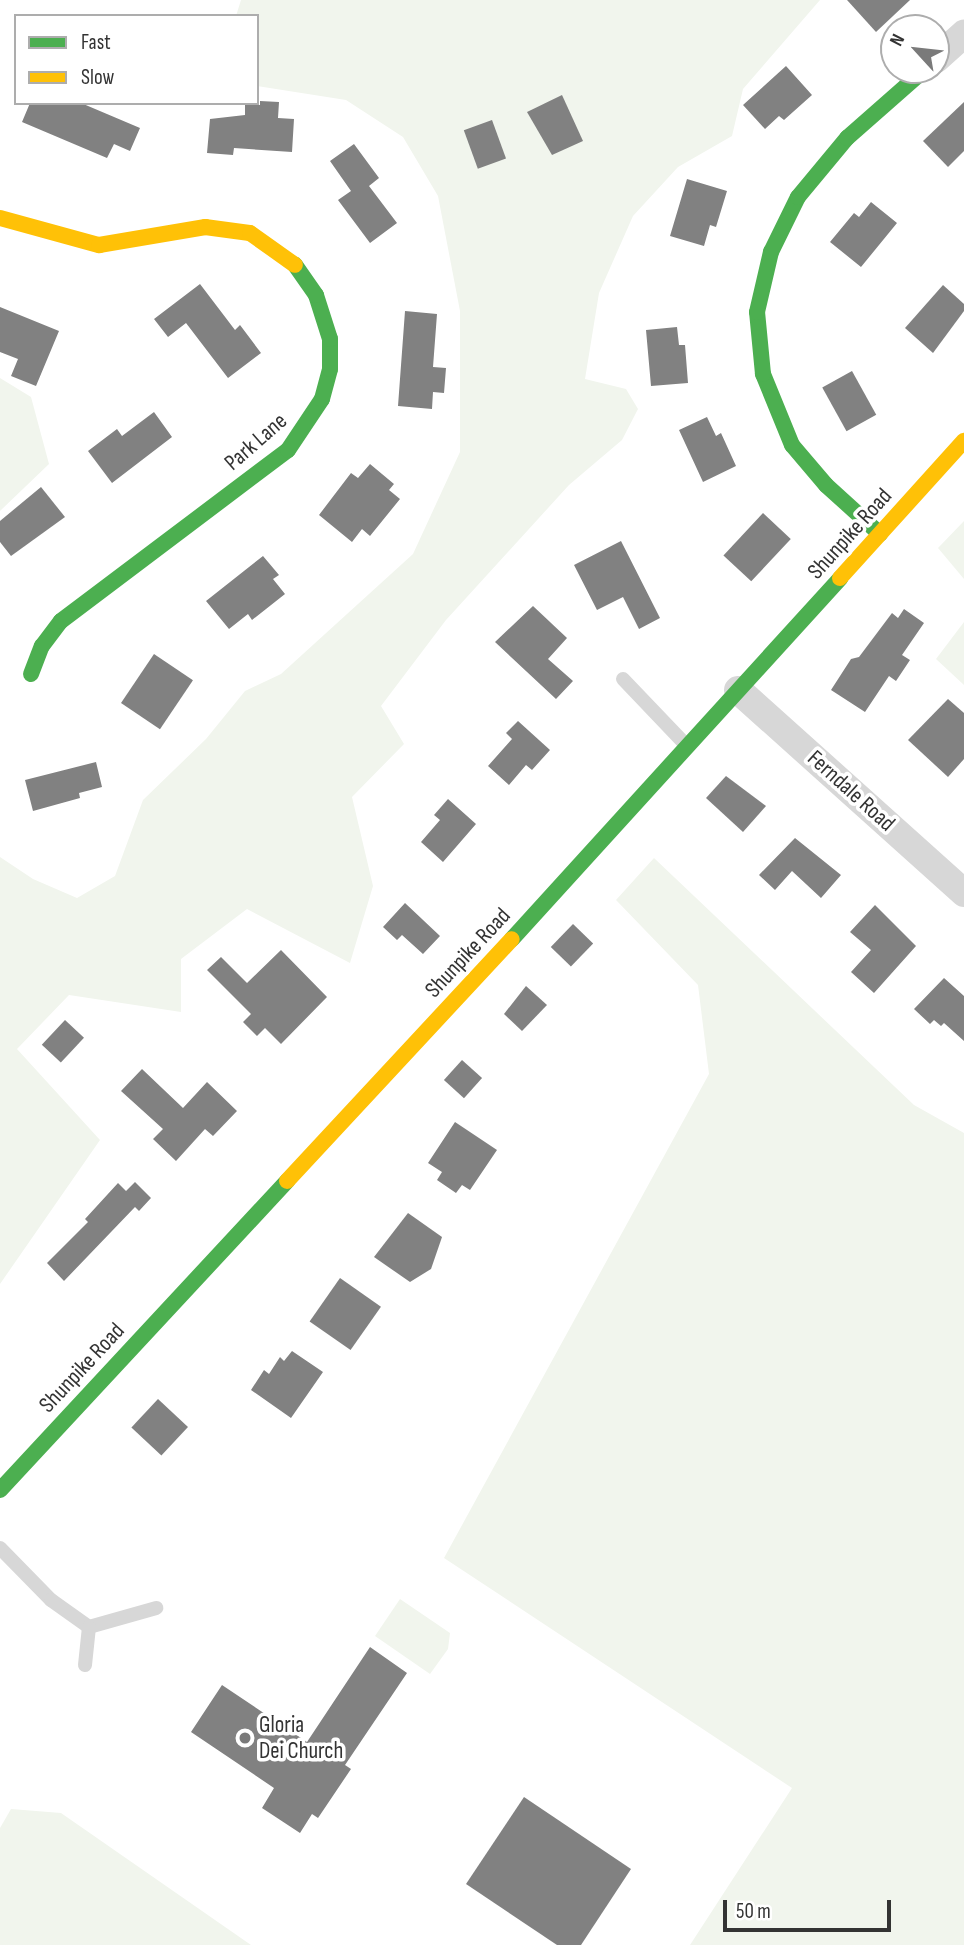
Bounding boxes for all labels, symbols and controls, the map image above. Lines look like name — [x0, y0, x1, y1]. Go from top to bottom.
legend — [14, 14, 259, 105]
north arrow — [880, 14, 950, 84]
text: Fast — [81, 30, 111, 55]
text: N — [885, 30, 910, 50]
text: Slow — [81, 65, 114, 90]
street label: Park Lane — [219, 407, 293, 477]
street label: Shunpike Road — [802, 483, 898, 585]
street label: Ferndale Road — [802, 745, 900, 837]
street label: Shunpike Road — [420, 902, 516, 1004]
street label: Shunpike Road — [34, 1317, 130, 1419]
place label: Gloria Dei Church — [259, 1711, 343, 1765]
marker: Gloria Dei Church — [237, 1730, 253, 1746]
scale bar — [726, 1885, 894, 1929]
text: 50 m — [736, 1899, 771, 1924]

